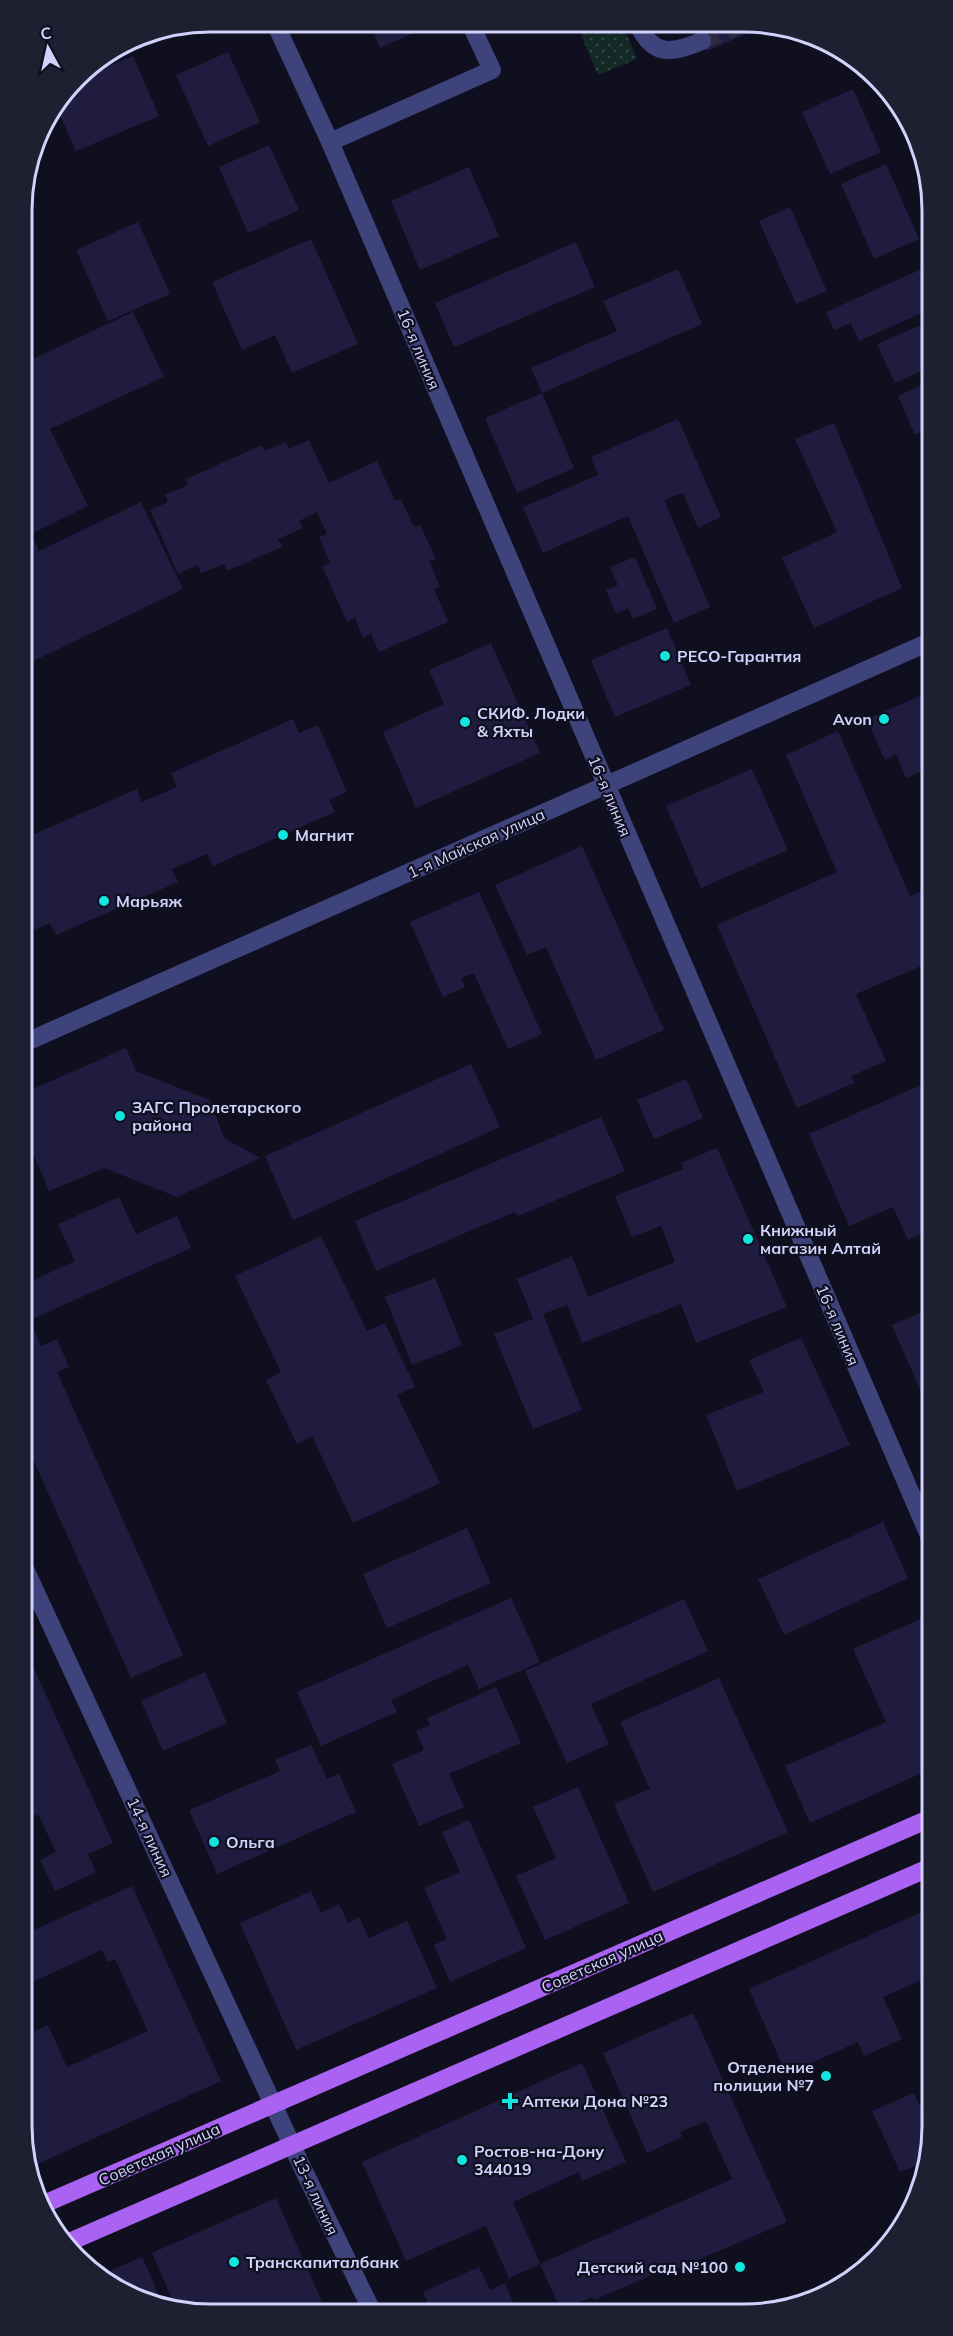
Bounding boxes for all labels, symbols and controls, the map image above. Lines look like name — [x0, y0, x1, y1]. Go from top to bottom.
north arrow — [18, 18, 78, 78]
text: С — [39, 22, 53, 44]
street label: 16-я линия — [393, 306, 445, 392]
place label: РЕСО-Гарантия — [677, 646, 801, 666]
marker: РЕСО-Гарантия — [658, 649, 672, 663]
place label: СКИФ. Лодки & Яхты — [477, 703, 585, 741]
place label: Avon — [833, 709, 872, 729]
marker: Avon — [877, 712, 891, 726]
marker: СКИФ. Лодки & Яхты — [458, 715, 472, 729]
street label: 16-я линия — [584, 753, 636, 839]
street label: 1-я Майская улица — [404, 804, 548, 882]
place label: Магнит — [295, 825, 354, 845]
marker: Магнит — [276, 828, 290, 842]
place label: Марьяж — [116, 891, 183, 911]
marker: Марьяж — [97, 894, 111, 908]
place label: ЗАГС Пролетарского района — [132, 1097, 302, 1135]
marker: ЗАГС Пролетарского района — [113, 1109, 127, 1123]
place label: Книжный магазин Алтай — [760, 1220, 881, 1258]
marker: Книжный магазин Алтай — [741, 1232, 755, 1246]
street label: 16-я линия — [812, 1282, 864, 1368]
street label: 14-я линия — [123, 1794, 177, 1880]
place label: Ольга — [226, 1832, 275, 1852]
marker: Ольга — [207, 1835, 221, 1849]
street label: Советская улица — [538, 1925, 666, 1997]
place label: Отделение полиции №7 — [713, 2057, 814, 2095]
marker: Отделение полиции №7 — [819, 2069, 833, 2083]
place label: Аптеки Дона №23 — [522, 2091, 668, 2111]
marker: Аптеки Дона №23 — [503, 2094, 517, 2108]
street label: Советская улица — [95, 2118, 223, 2190]
place label: Ростов-на-Дону 344019 — [474, 2141, 604, 2179]
street label: 13-я линия — [289, 2152, 343, 2238]
marker: Ростов-на-Дону 344019 — [455, 2153, 469, 2167]
place label: Транскапиталбанк — [246, 2252, 399, 2272]
marker: Транскапиталбанк — [227, 2255, 241, 2269]
place label: Детский сад №100 — [577, 2257, 728, 2277]
marker: Детский сад №100 — [733, 2260, 747, 2274]

